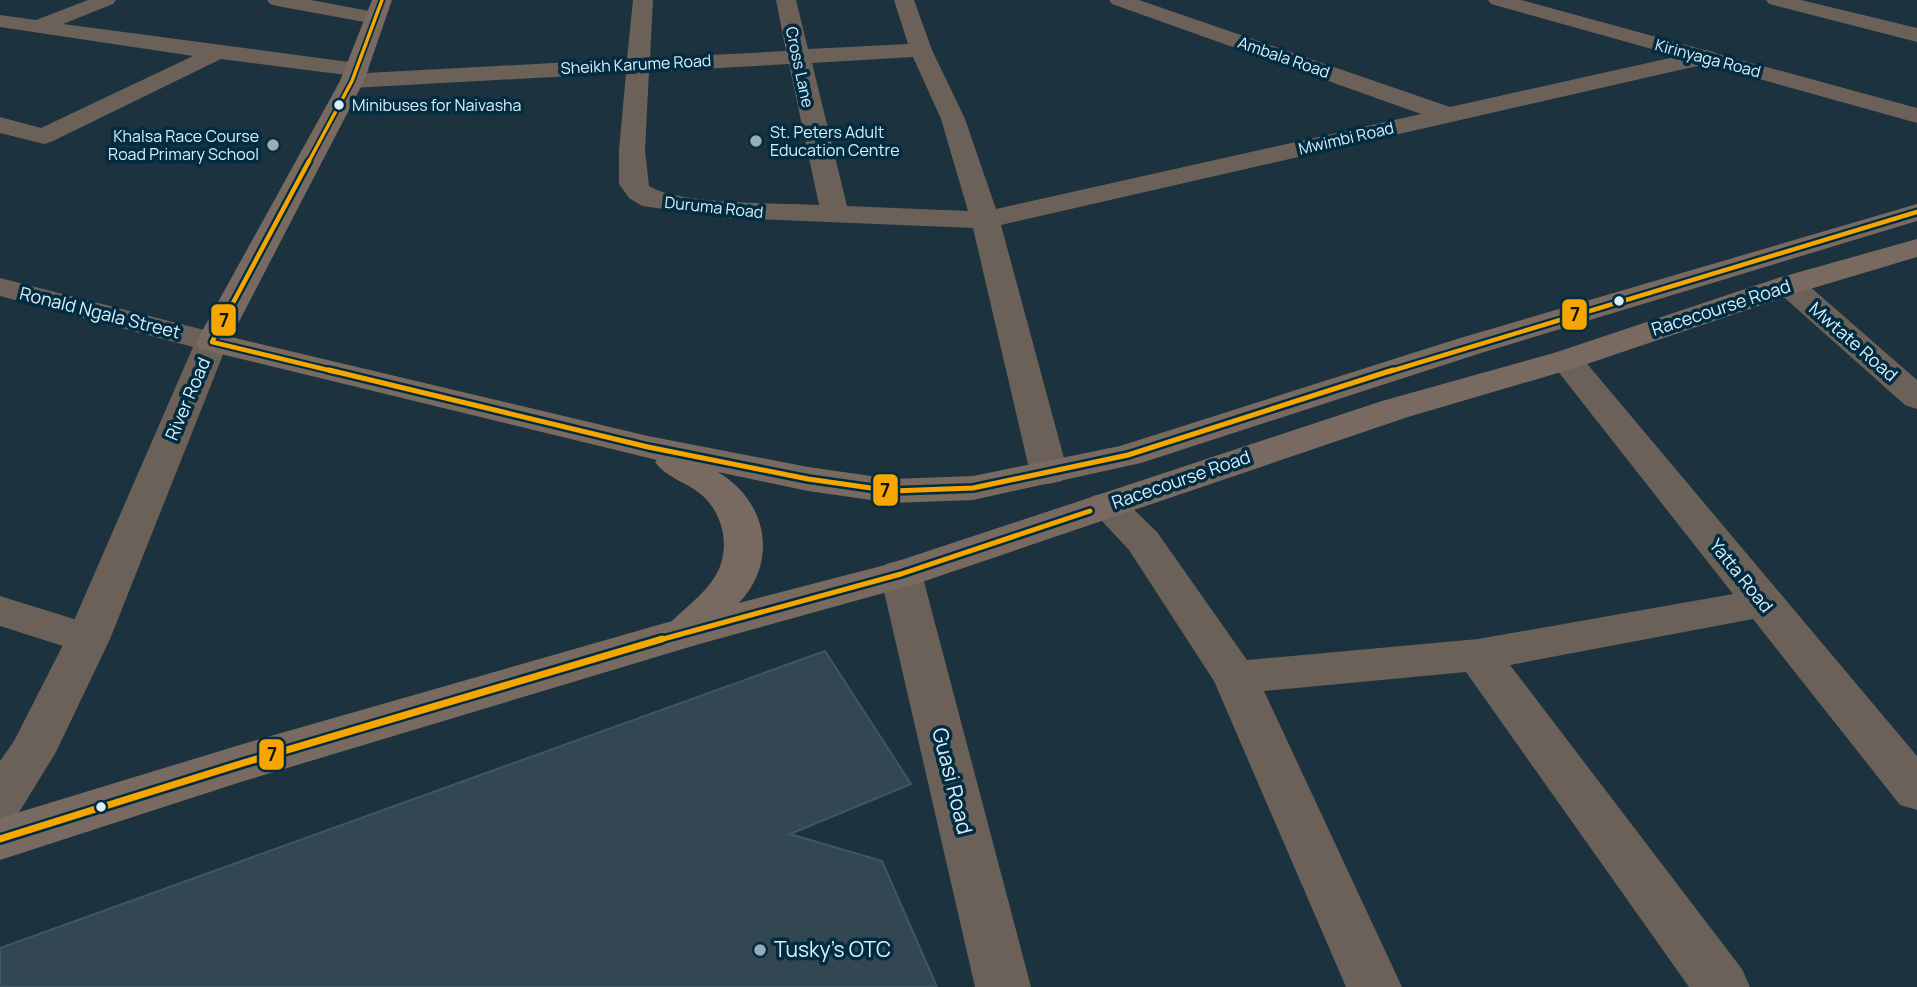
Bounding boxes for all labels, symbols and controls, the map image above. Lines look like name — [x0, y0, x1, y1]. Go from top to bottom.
street label: Cross Lane — [781, 24, 819, 110]
street label: Ambala Road — [1235, 31, 1333, 83]
street label: Kirinyaga Road — [1653, 33, 1763, 83]
street label: Sheikh Karume Road — [560, 49, 712, 79]
place label: Minibuses for Naivasha — [352, 94, 521, 116]
marker: Minibuses for Naivasha — [332, 98, 346, 112]
street label: Mwimbi Road — [1296, 116, 1396, 160]
place label: St. Peters Adult Education Centre — [770, 121, 900, 161]
place label: Khalsa Race Course Road Primary School — [108, 125, 259, 165]
marker: St. Peters Adult Education Centre — [748, 133, 764, 149]
marker: Khalsa Race Course Road Primary School — [265, 137, 281, 153]
street label: Duruma Road — [664, 191, 764, 223]
street label: Racecourse Road — [1648, 273, 1793, 341]
street label: Ronald Ngala Street — [17, 280, 183, 344]
unlabelled marker — [1612, 294, 1626, 308]
street label: Mwtate Road — [1804, 296, 1903, 386]
line badge: 7 — [1561, 298, 1588, 331]
text: 7 — [1570, 301, 1580, 327]
line badge: 7 — [210, 303, 237, 337]
text: 7 — [219, 307, 229, 333]
street label: River Road — [159, 354, 215, 444]
street label: Racecourse Road — [1108, 444, 1253, 514]
line badge: 7 — [872, 473, 899, 507]
text: 7 — [880, 477, 890, 503]
street label: Yatta Road — [1705, 534, 1779, 617]
street label: Guasi Road — [926, 725, 980, 837]
line badge: 7 — [258, 738, 285, 771]
text: 7 — [267, 741, 277, 767]
unlabelled marker — [94, 800, 108, 814]
place label: Tusky's OTC — [774, 935, 891, 963]
marker: Tusky's OTC — [752, 942, 768, 958]

